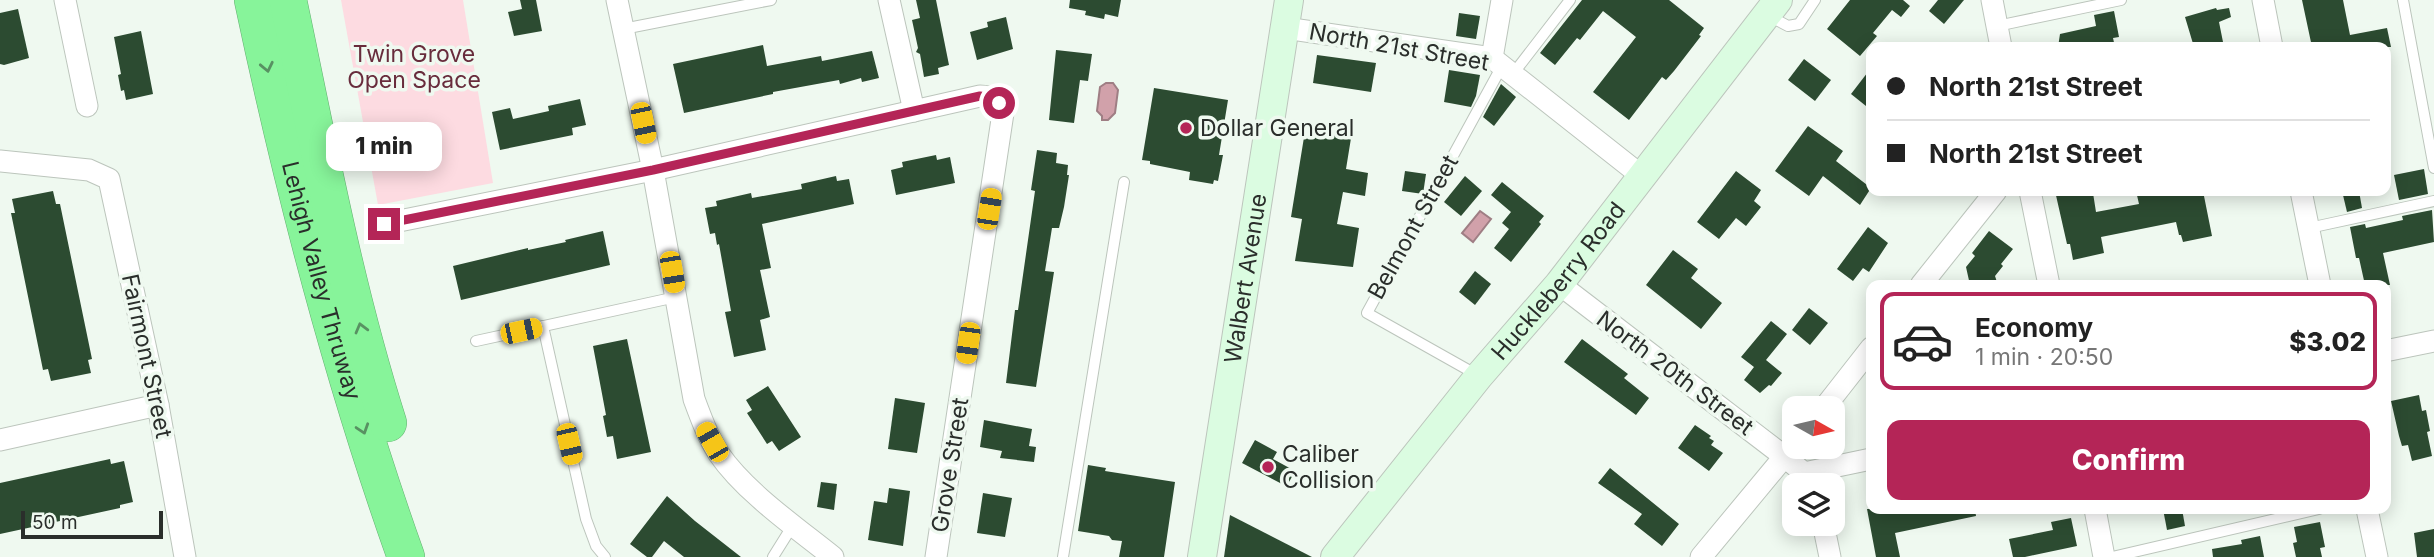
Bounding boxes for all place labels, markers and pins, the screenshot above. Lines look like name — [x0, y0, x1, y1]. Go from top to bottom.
place label: Dollar General — [1200, 114, 1354, 142]
marker: Dollar General — [1178, 120, 1194, 136]
place label: Caliber Collision — [1282, 440, 1374, 494]
marker: Caliber Collision — [1260, 459, 1276, 475]

